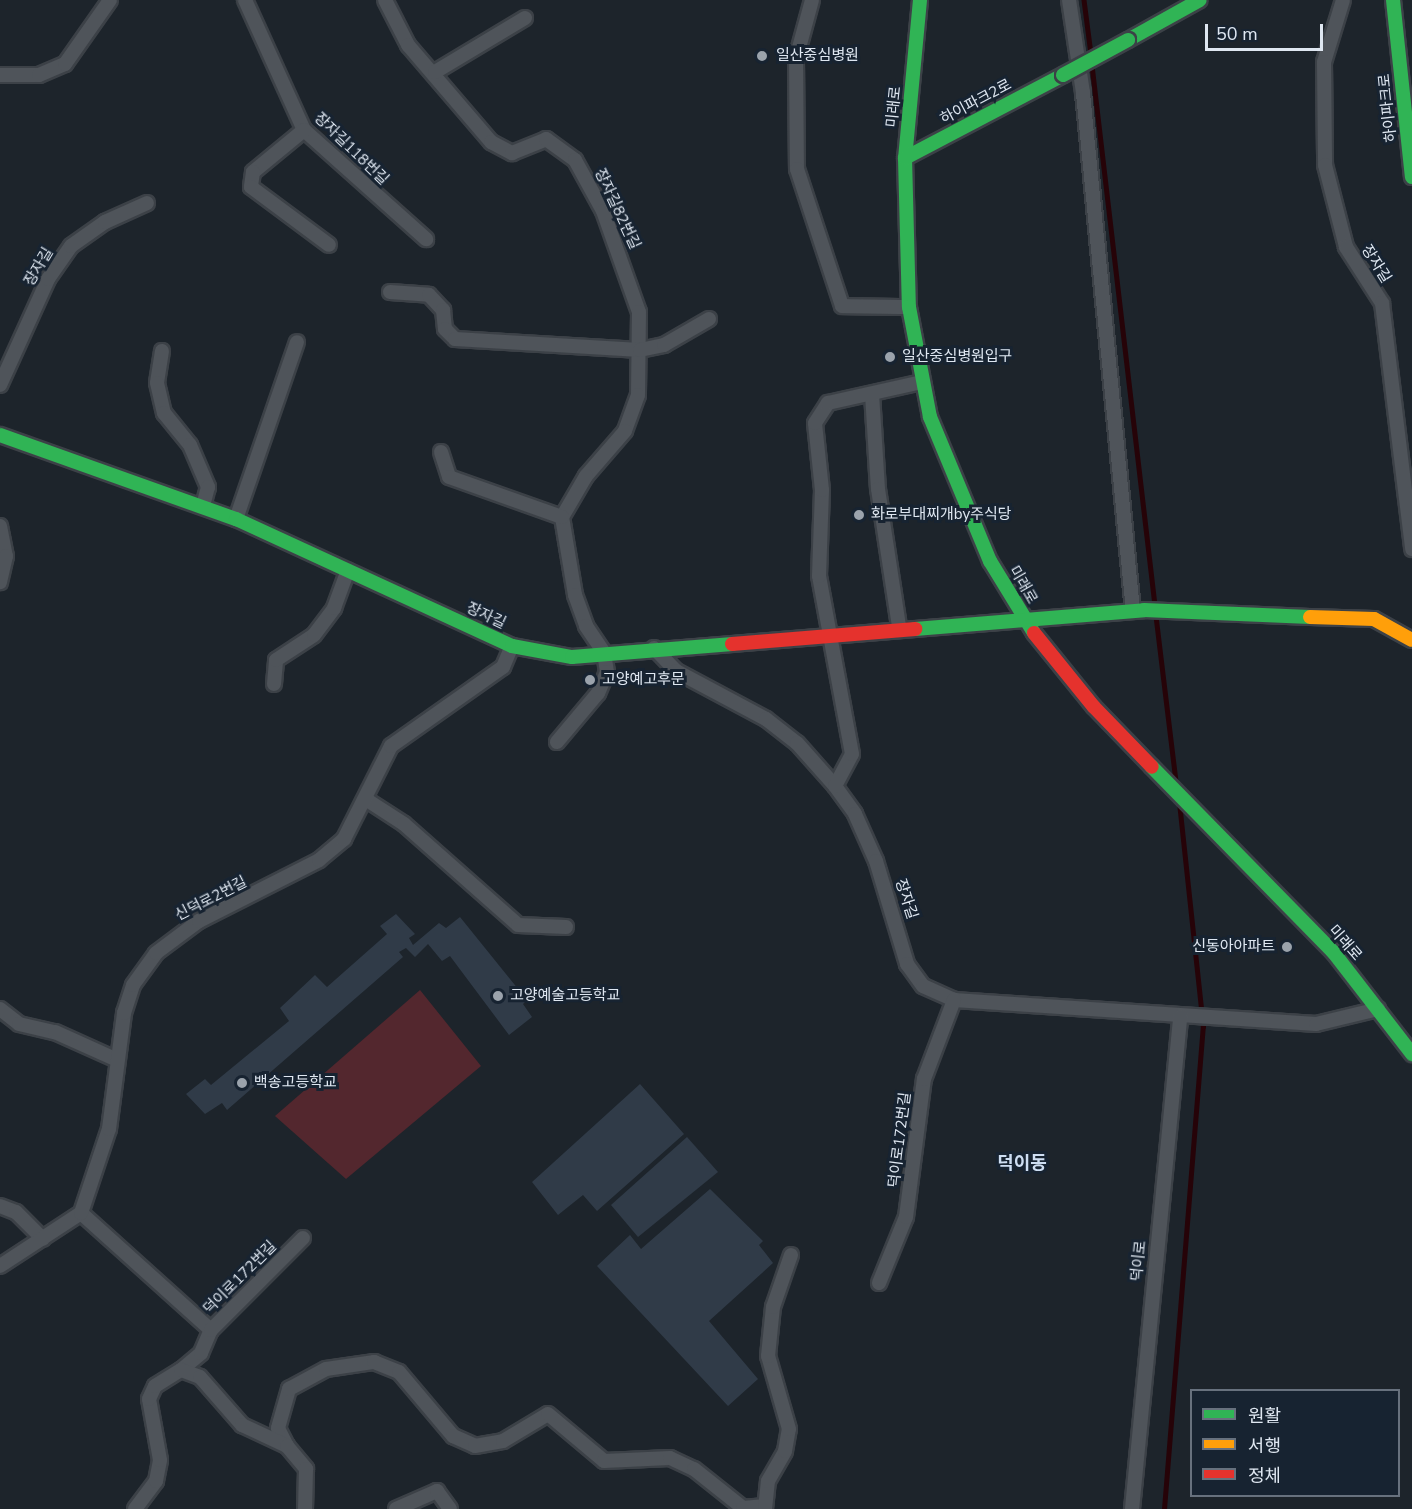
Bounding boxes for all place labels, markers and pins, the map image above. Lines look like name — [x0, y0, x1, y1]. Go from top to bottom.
marker: 일산중심병원 — [753, 47, 771, 65]
place label: 일산중심병원 — [776, 47, 859, 65]
place label: 일산중심병원입구 — [902, 348, 1012, 366]
marker: 일산중심병원입구 — [883, 350, 897, 364]
place label: 화로부대찌개by주식당 — [871, 506, 1012, 524]
marker: 화로부대찌개by주식당 — [852, 508, 866, 522]
place label: 고양예고후문 — [602, 671, 685, 689]
marker: 고양예고후문 — [583, 673, 597, 687]
place label: 신동아아파트 — [1192, 938, 1275, 956]
marker: 신동아아파트 — [1280, 940, 1294, 954]
place label: 고양예술고등학교 — [510, 987, 620, 1005]
marker: 고양예술고등학교 — [491, 989, 505, 1003]
place label: 백송고등학교 — [254, 1074, 337, 1092]
marker: 백송고등학교 — [235, 1076, 249, 1090]

